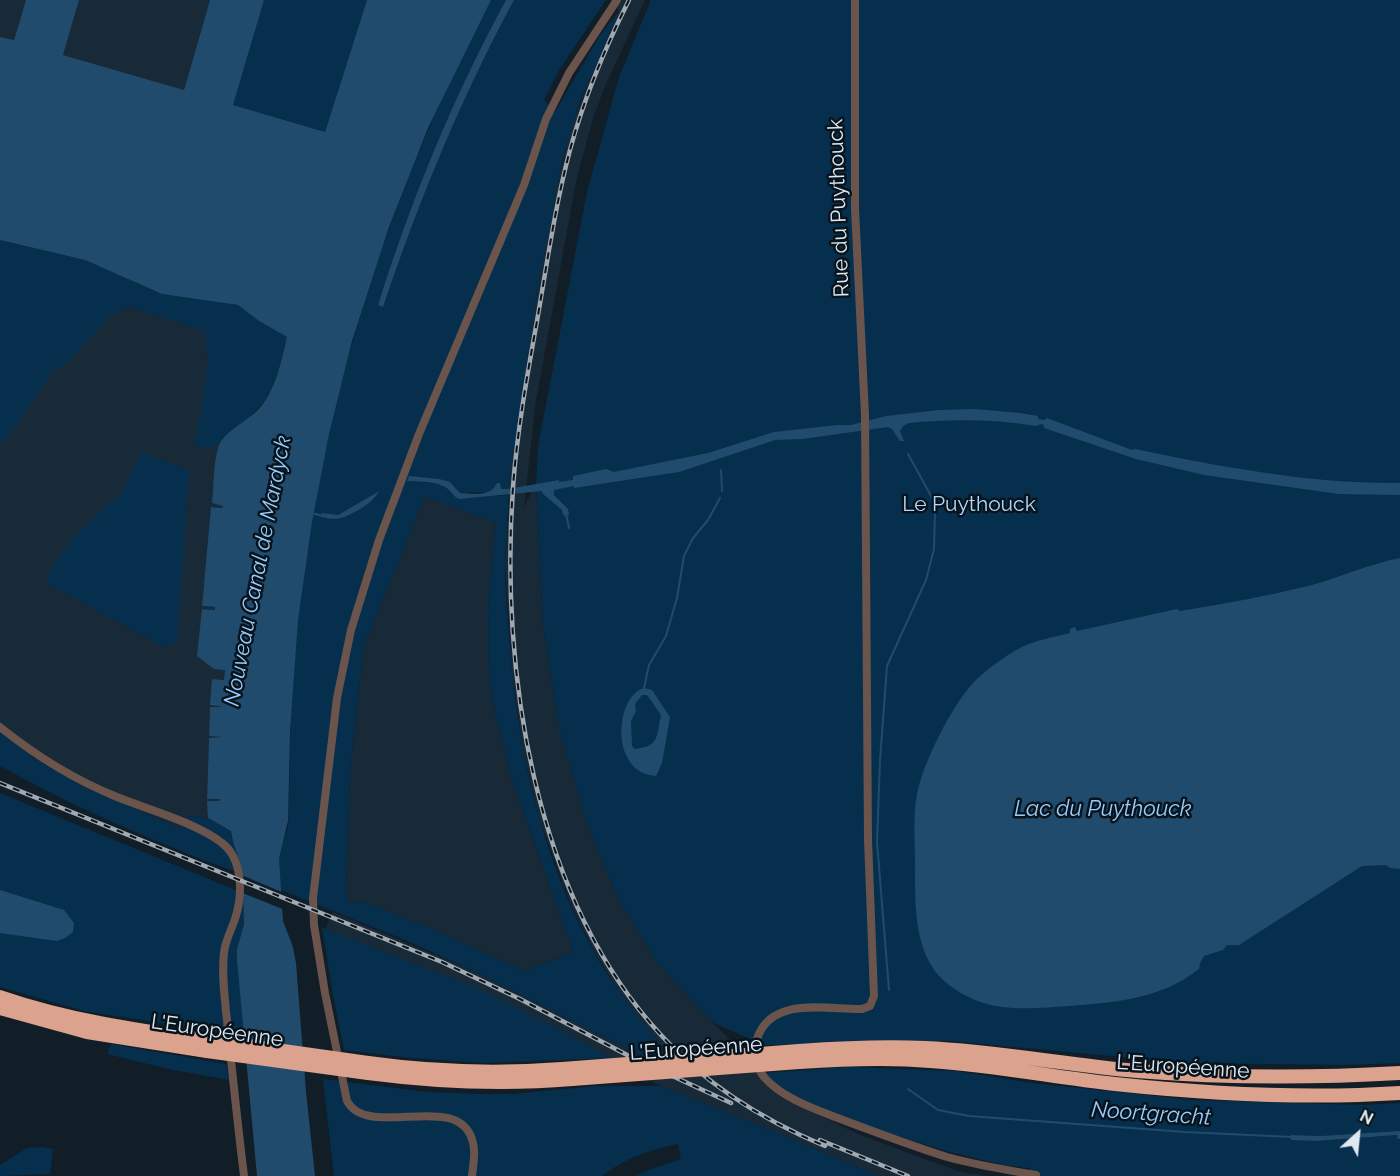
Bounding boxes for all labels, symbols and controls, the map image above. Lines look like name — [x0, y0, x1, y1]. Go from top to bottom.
street label: Rue du Puythouck — [823, 118, 855, 298]
water label: Nouveau Canal de Mardyck — [219, 433, 297, 709]
park label: Le Puythouck — [902, 492, 1036, 518]
water label: Lac du Puythouck — [1014, 796, 1192, 822]
street label: L'Européenne — [149, 1009, 285, 1053]
street label: L'Européenne — [629, 1032, 763, 1066]
street label: L'Européenne — [1116, 1050, 1250, 1084]
water label: Noortgracht — [1090, 1097, 1212, 1131]
north arrow — [1328, 1104, 1388, 1164]
text: N — [1357, 1106, 1376, 1129]

